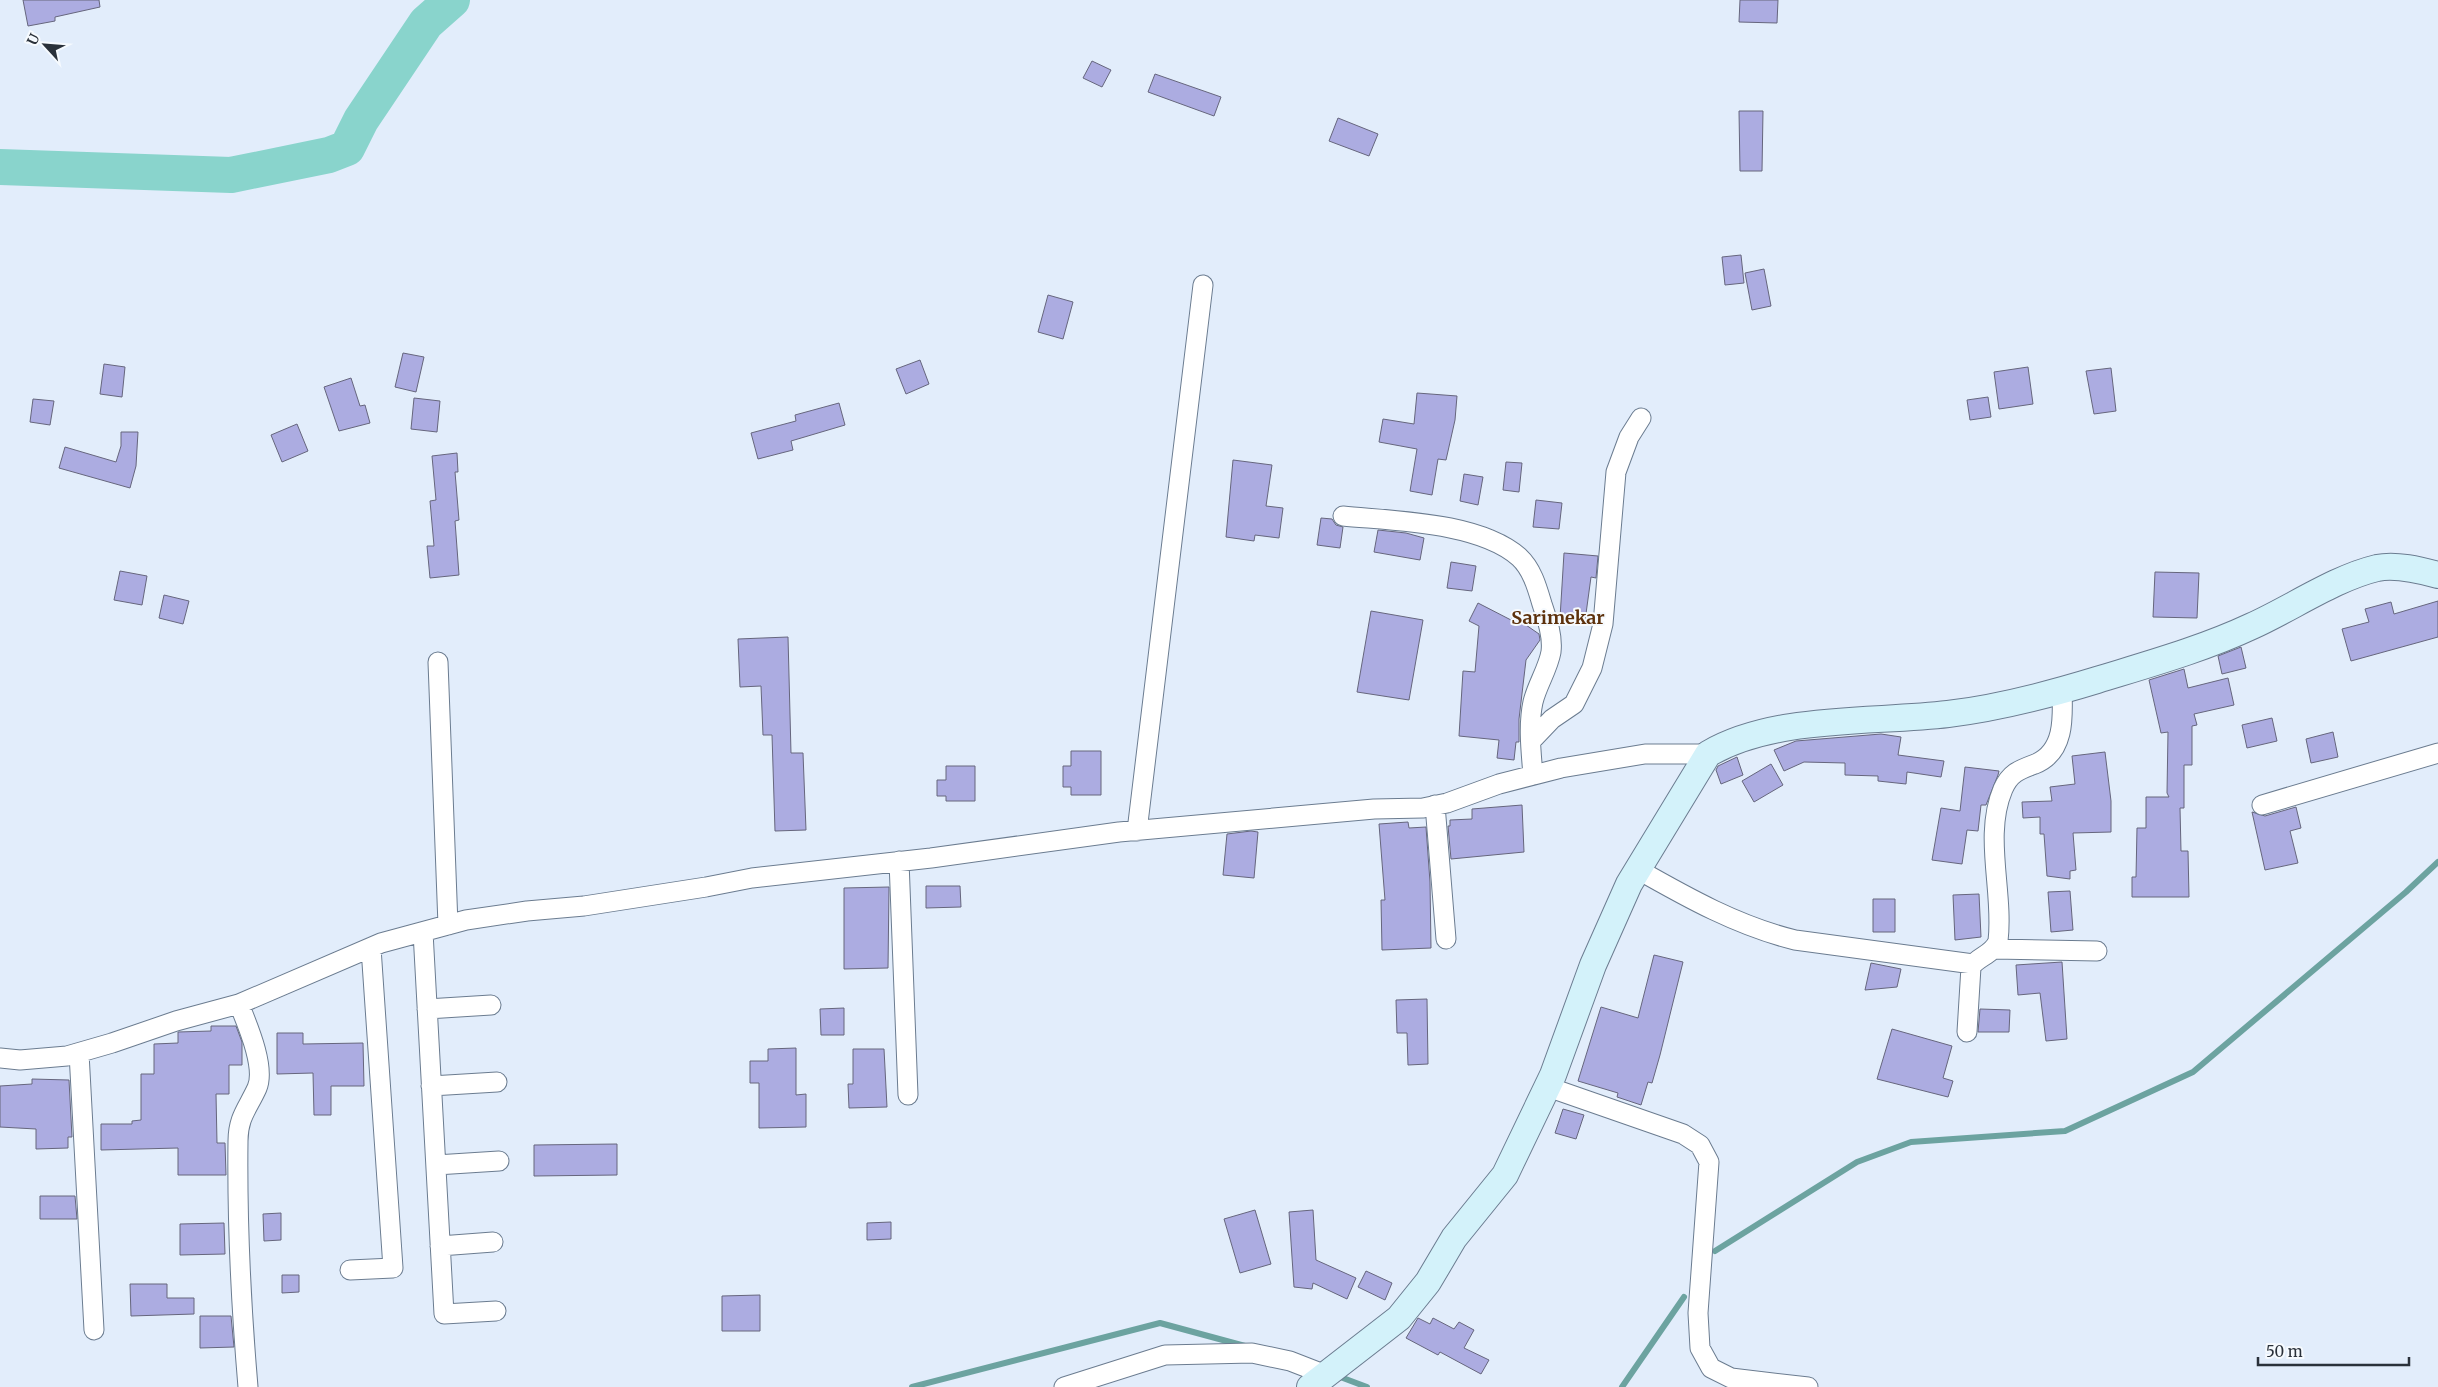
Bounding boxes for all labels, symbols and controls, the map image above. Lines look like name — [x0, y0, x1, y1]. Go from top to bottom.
north arrow — [20, 20, 70, 70]
text: U — [23, 30, 44, 48]
district label: Sarimekar — [1511, 606, 1605, 629]
scale bar — [2258, 1334, 2409, 1366]
text: 50 m — [2266, 1342, 2303, 1361]

